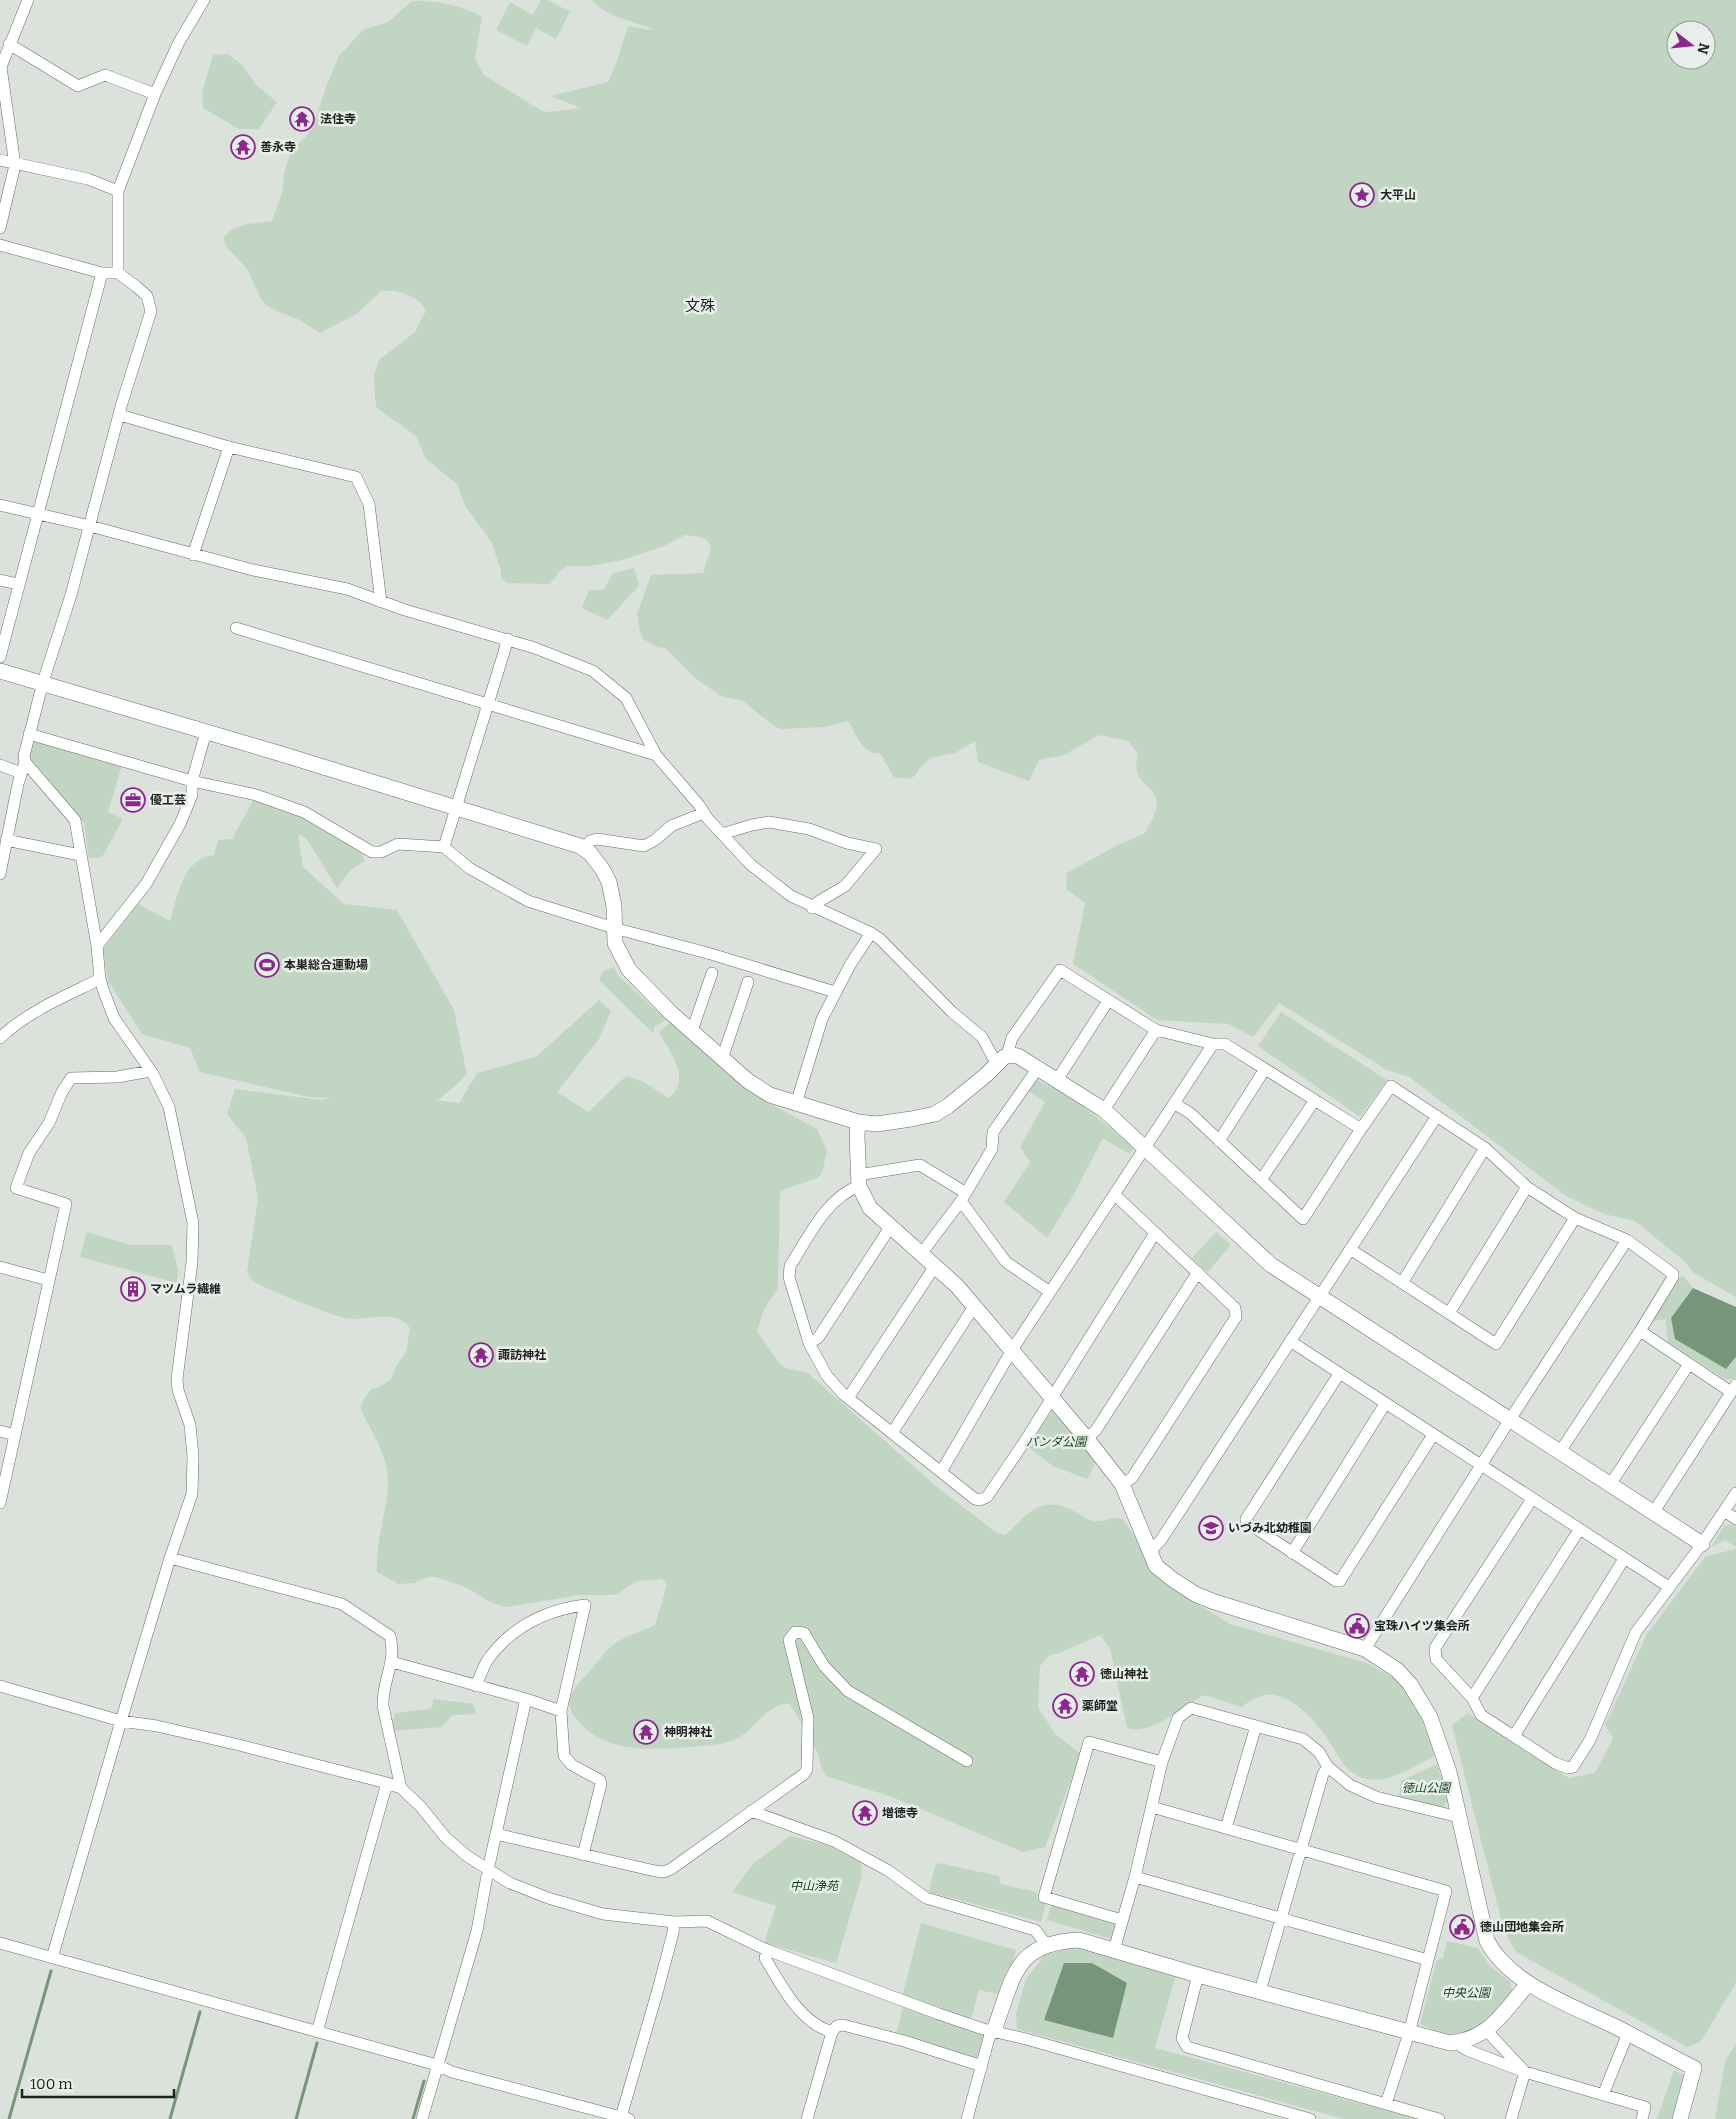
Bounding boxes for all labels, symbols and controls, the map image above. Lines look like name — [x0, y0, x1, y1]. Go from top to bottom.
north arrow — [1666, 20, 1716, 70]
text: N — [1693, 41, 1713, 56]
temple icon: 法住寺 — [289, 106, 315, 132]
place label: 法住寺 — [320, 112, 356, 126]
temple icon: 善永寺 — [230, 134, 256, 160]
place label: 善永寺 — [260, 140, 296, 154]
place icon: 大平山 — [1349, 182, 1375, 208]
place label: 大平山 — [1380, 188, 1416, 202]
district label: 文殊 — [685, 297, 715, 315]
office icon: 優工芸 — [120, 787, 146, 813]
place label: 優工芸 — [150, 793, 186, 807]
sports icon: 本巣総合運動場 — [254, 952, 280, 978]
place label: 本巣総合運動場 — [284, 958, 368, 972]
building icon: マツムラ繊維 — [120, 1276, 146, 1302]
place label: マツムラ繊維 — [150, 1282, 221, 1296]
temple icon: 諏訪神社 — [468, 1342, 494, 1368]
place label: 諏訪神社 — [498, 1348, 546, 1362]
park label: パンダ公園 — [1026, 1435, 1088, 1449]
school or university icon: いづみ北幼稚園 — [1198, 1515, 1224, 1541]
place label: いづみ北幼稚園 — [1228, 1521, 1312, 1535]
public building icon: 宝珠ハイツ集会所 — [1344, 1613, 1370, 1639]
place label: 宝珠ハイツ集会所 — [1374, 1619, 1470, 1633]
temple icon: 徳山神社 — [1069, 1661, 1095, 1687]
place label: 徳山神社 — [1100, 1667, 1148, 1681]
temple icon: 薬師堂 — [1052, 1693, 1078, 1719]
place label: 薬師堂 — [1082, 1699, 1118, 1713]
temple icon: 神明神社 — [633, 1719, 659, 1745]
place label: 神明神社 — [664, 1725, 712, 1739]
park label: 徳山公園 — [1402, 1781, 1452, 1795]
temple icon: 増徳寺 — [852, 1800, 878, 1826]
place label: 増徳寺 — [882, 1806, 918, 1820]
park label: 中山浄苑 — [790, 1879, 840, 1893]
public building icon: 徳山団地集会所 — [1449, 1914, 1475, 1940]
place label: 徳山団地集会所 — [1480, 1920, 1564, 1934]
park label: 中央公園 — [1442, 1986, 1492, 2000]
scale bar — [22, 2066, 175, 2098]
text: 100 m — [30, 2075, 73, 2093]

